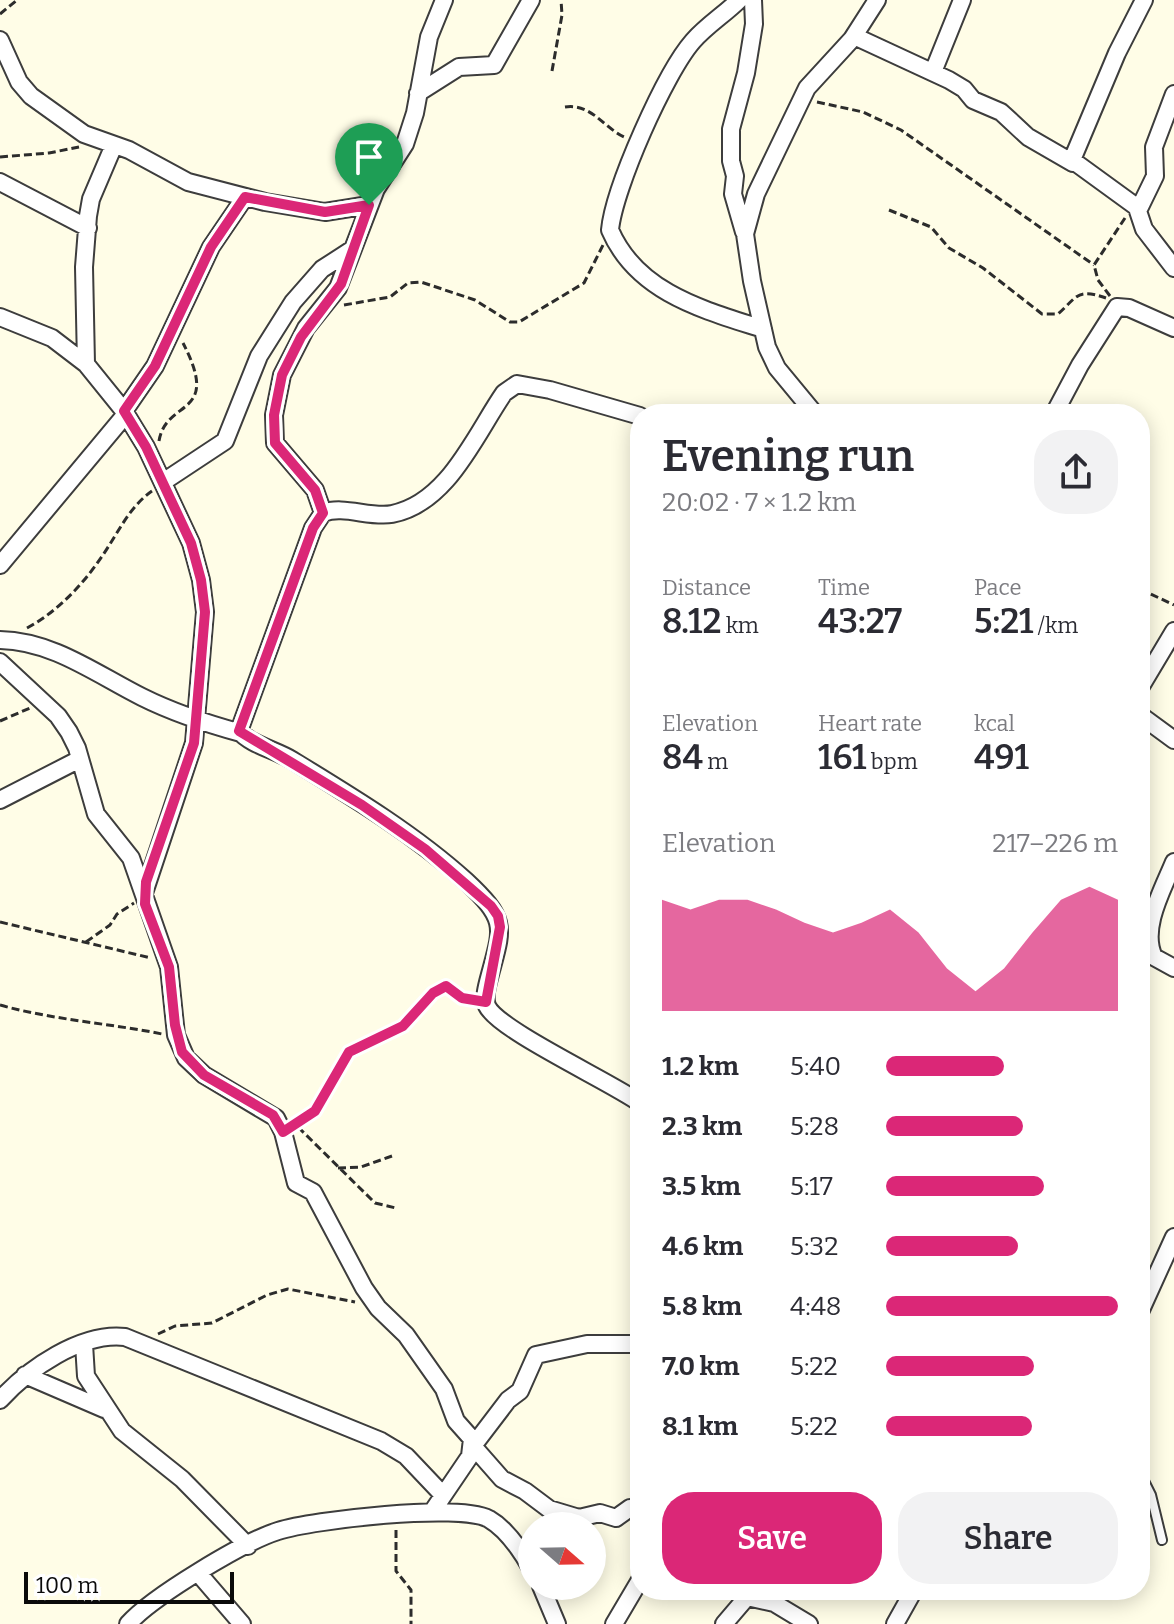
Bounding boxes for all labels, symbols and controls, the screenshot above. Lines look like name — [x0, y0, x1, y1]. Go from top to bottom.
pin — [335, 123, 403, 205]
icon: arrive — [347, 135, 391, 179]
text: Evening run — [662, 430, 914, 483]
button: share — [1034, 430, 1118, 514]
text: 20:02 · 7 × 1.2 km — [662, 487, 856, 518]
text: Distance — [662, 574, 751, 601]
text: Time — [818, 574, 870, 601]
text: Pace — [974, 574, 1022, 601]
text: 8.12 — [662, 601, 721, 642]
text: 43:27 — [818, 601, 902, 642]
text: 5:21 — [974, 601, 1033, 642]
text: km — [721, 612, 759, 639]
text: /km — [1033, 612, 1078, 639]
text: Elevation — [662, 710, 758, 737]
text: Heart rate — [818, 710, 922, 737]
text: kcal — [974, 710, 1015, 737]
text: 84 — [662, 737, 703, 778]
text: 161 — [818, 737, 866, 778]
text: 491 — [974, 737, 1029, 778]
text: m — [703, 748, 728, 775]
text: bpm — [866, 748, 918, 775]
text: Elevation — [662, 828, 775, 859]
text: 217–226 m — [992, 828, 1118, 859]
text: 1.2 km — [662, 1051, 739, 1082]
text: 5:40 — [790, 1051, 841, 1082]
text: 2.3 km — [662, 1111, 742, 1142]
text: 5:28 — [790, 1111, 839, 1142]
text: 3.5 km — [662, 1171, 741, 1202]
text: 5:17 — [790, 1171, 833, 1202]
text: 4.6 km — [662, 1231, 743, 1262]
text: 5:32 — [790, 1231, 838, 1262]
text: 5.8 km — [662, 1291, 742, 1322]
text: 4:48 — [790, 1291, 841, 1322]
text: 7.0 km — [662, 1351, 740, 1382]
text: 5:22 — [790, 1351, 838, 1382]
text: 8.1 km — [662, 1411, 738, 1442]
text: 5:22 — [790, 1411, 838, 1442]
button: Save — [662, 1492, 882, 1584]
button: Share — [898, 1492, 1118, 1584]
north arrow — [518, 1512, 606, 1600]
map controls — [518, 1512, 606, 1600]
scale bar — [24, 1568, 234, 1604]
text: 100 m — [36, 1572, 99, 1599]

